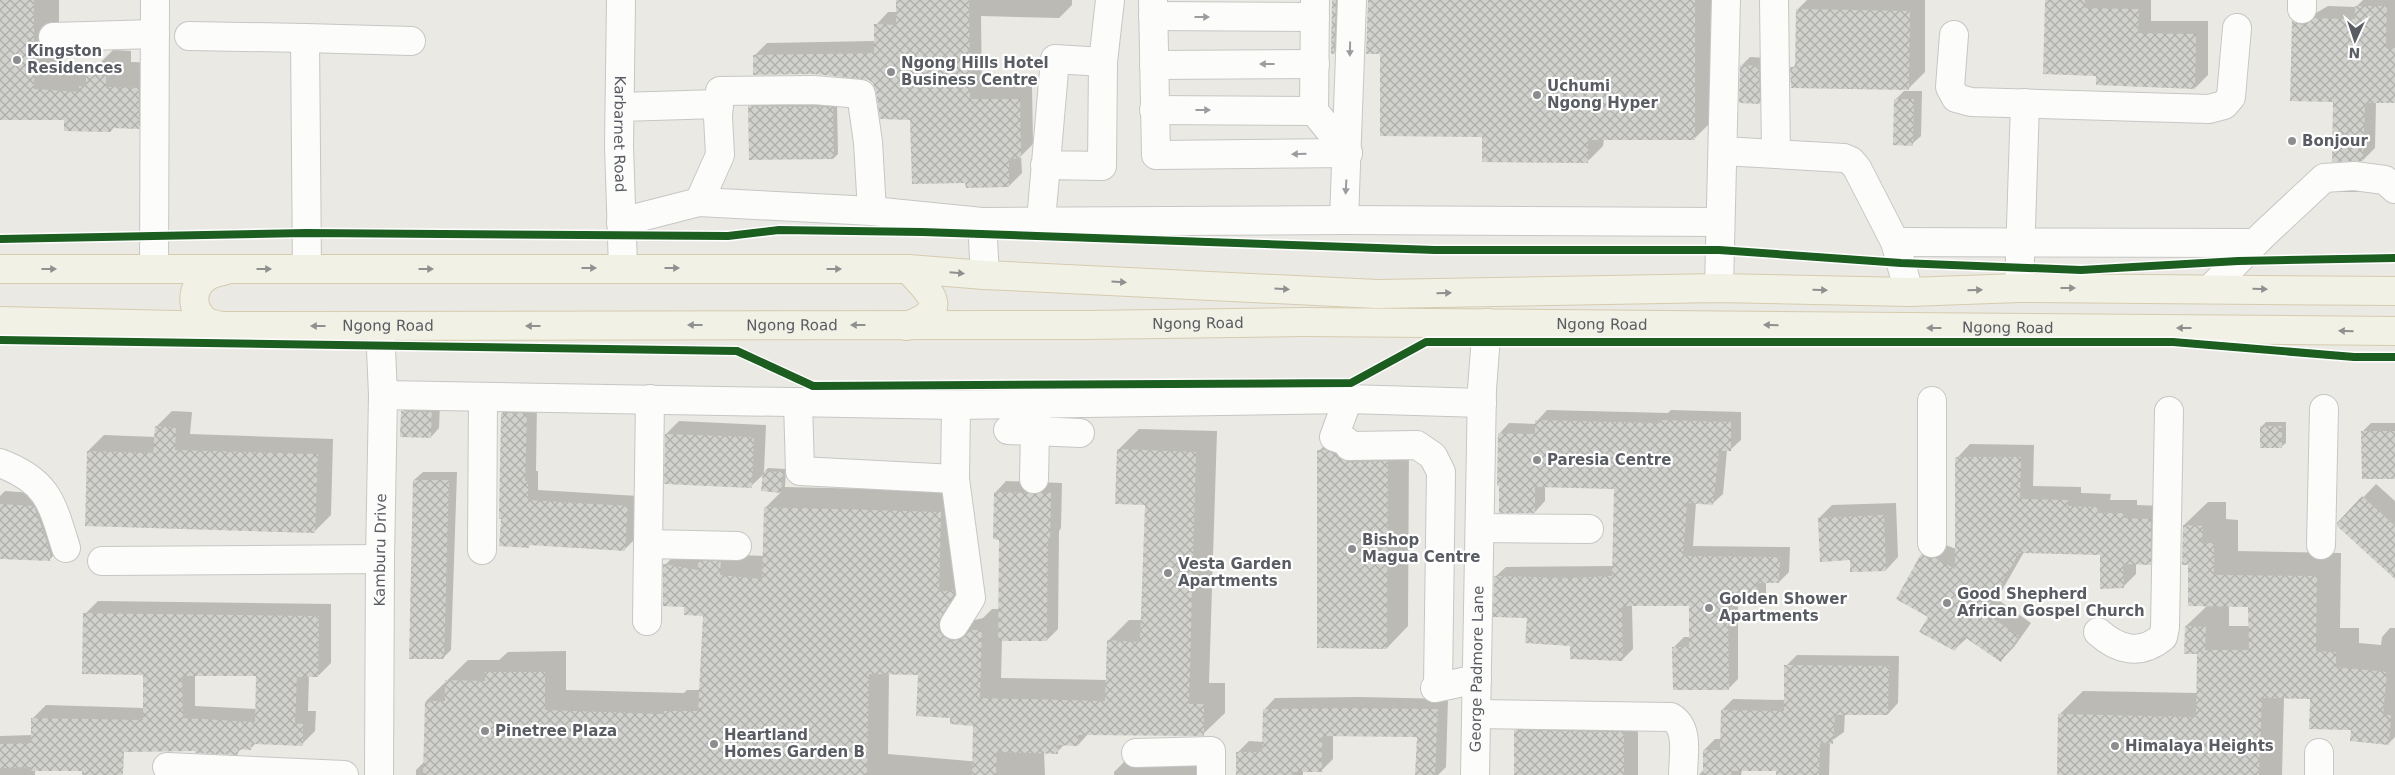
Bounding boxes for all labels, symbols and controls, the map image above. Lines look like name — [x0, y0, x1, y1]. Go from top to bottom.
one-way arrow — [1194, 13, 1210, 21]
north arrow — [2330, 15, 2380, 65]
one-way arrow — [1346, 41, 1354, 57]
place label: Kingston Residences — [27, 42, 122, 77]
text: N — [2348, 45, 2361, 61]
marker: Kingston Residences — [11, 54, 23, 66]
place label: Ngong Hills Hotel Business Centre — [901, 54, 1049, 89]
one-way arrow — [1258, 60, 1274, 68]
marker: Ngong Hills Hotel Business Centre — [885, 66, 897, 78]
street label: Karbarnet Road — [610, 76, 630, 193]
place label: Uchumi Ngong Hyper — [1547, 77, 1658, 112]
marker: Uchumi Ngong Hyper — [1531, 89, 1543, 101]
one-way arrow — [1195, 106, 1211, 114]
place label: Bonjour — [2302, 132, 2369, 150]
marker: Bonjour — [2286, 135, 2298, 147]
one-way arrow — [1291, 150, 1307, 158]
one-way arrow — [1341, 179, 1349, 195]
one-way arrow — [581, 264, 597, 272]
one-way arrow — [664, 264, 680, 272]
one-way arrow — [41, 265, 57, 273]
one-way arrow — [256, 265, 272, 273]
one-way arrow — [418, 265, 434, 273]
one-way arrow — [827, 265, 843, 273]
one-way arrow — [949, 269, 965, 277]
one-way arrow — [1111, 278, 1127, 286]
one-way arrow — [2060, 284, 2076, 292]
one-way arrow — [1968, 285, 1984, 293]
one-way arrow — [2252, 285, 2268, 293]
one-way arrow — [1274, 286, 1290, 294]
one-way arrow — [1812, 286, 1828, 294]
one-way arrow — [1436, 288, 1452, 296]
street label: Ngong Road — [1152, 314, 1244, 333]
street label: Ngong Road — [1556, 315, 1648, 334]
street label: Ngong Road — [746, 316, 838, 334]
street label: Ngong Road — [342, 317, 434, 335]
street label: Ngong Road — [1962, 318, 2054, 337]
one-way arrow — [687, 321, 703, 329]
one-way arrow — [849, 321, 865, 329]
one-way arrow — [1763, 321, 1779, 329]
one-way arrow — [309, 322, 325, 330]
one-way arrow — [524, 322, 540, 330]
one-way arrow — [1926, 324, 1942, 332]
one-way arrow — [2176, 324, 2192, 332]
one-way arrow — [2338, 326, 2354, 334]
place label: Paresia Centre — [1547, 451, 1671, 469]
marker: Paresia Centre — [1531, 454, 1543, 466]
street label: Kamburu Drive — [371, 493, 390, 607]
place label: Bishop Magua Centre — [1362, 531, 1480, 566]
marker: Bishop Magua Centre — [1346, 543, 1358, 555]
place label: Vesta Garden Apartments — [1178, 555, 1292, 590]
marker: Vesta Garden Apartments — [1162, 567, 1174, 579]
place label: Good Shepherd African Gospel Church — [1957, 585, 2145, 620]
street label: George Padmore Lane — [1466, 586, 1487, 752]
place label: Golden Shower Apartments — [1719, 590, 1847, 625]
marker: Good Shepherd African Gospel Church — [1941, 597, 1953, 609]
marker: Golden Shower Apartments — [1703, 602, 1715, 614]
place label: Pinetree Plaza — [495, 722, 617, 740]
marker: Pinetree Plaza — [479, 725, 491, 737]
place label: Heartland Homes Garden B — [724, 726, 865, 761]
place label: Himalaya Heights — [2125, 737, 2274, 755]
marker: Heartland Homes Garden B — [708, 738, 720, 750]
marker: Himalaya Heights — [2109, 740, 2121, 752]

